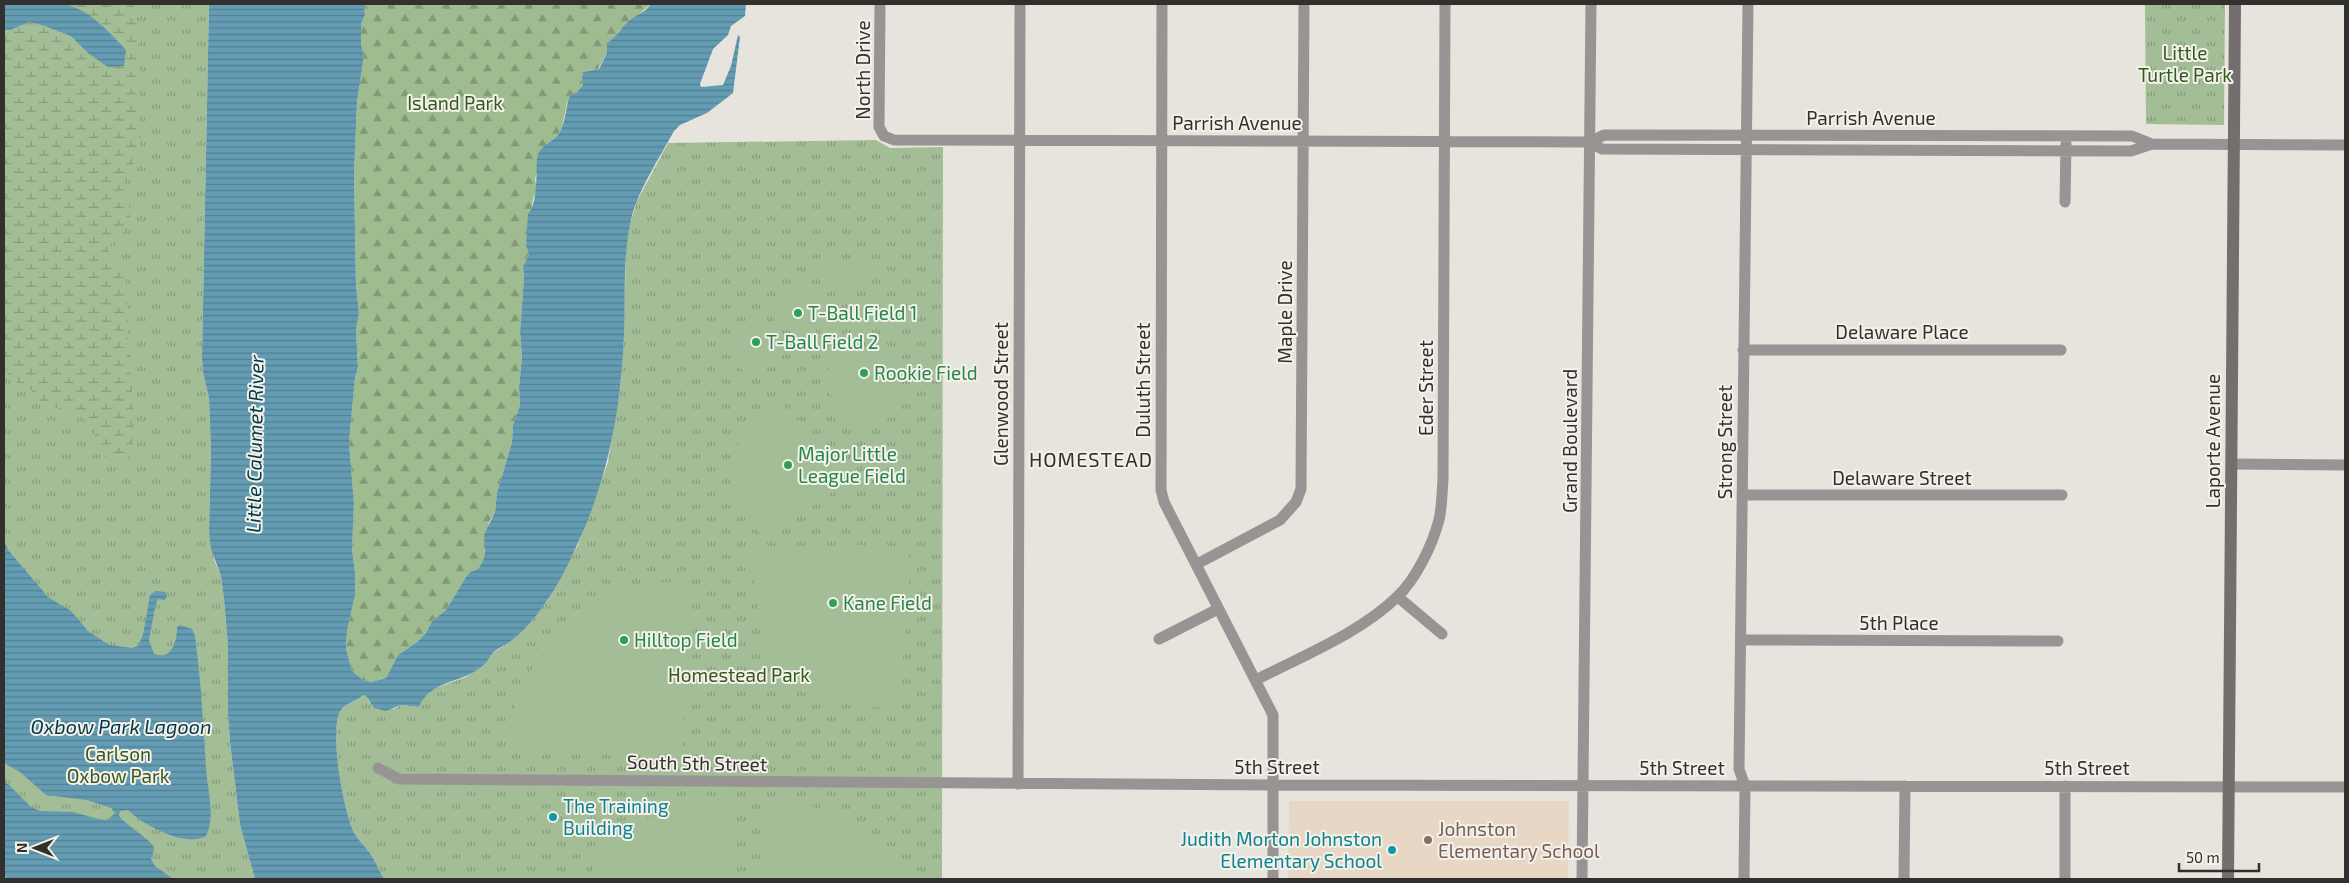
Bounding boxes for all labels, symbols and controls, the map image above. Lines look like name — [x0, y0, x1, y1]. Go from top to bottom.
street label: North Drive — [851, 20, 874, 120]
park label: Little Turtle Park — [2138, 41, 2232, 86]
park label: Island Park — [407, 91, 503, 114]
street label: Parrish Avenue — [1806, 106, 1936, 129]
street label: Parrish Avenue — [1172, 111, 1302, 134]
street label: Maple Drive — [1273, 260, 1296, 364]
place label: T-Ball Field 1 — [808, 301, 917, 324]
marker: T-Ball Field 1 — [792, 307, 804, 319]
street label: Delaware Place — [1835, 320, 1969, 343]
street label: Glenwood Street — [989, 322, 1012, 466]
street label: Duluth Street — [1131, 322, 1154, 438]
place label: T-Ball Field 2 — [766, 330, 878, 353]
marker: T-Ball Field 2 — [750, 336, 762, 348]
street label: Eder Street — [1414, 340, 1437, 436]
water label: Little Calumet River — [240, 354, 268, 533]
place label: Rookie Field — [874, 361, 978, 384]
marker: Rookie Field — [858, 367, 870, 379]
street label: Grand Boulevard — [1558, 369, 1581, 513]
street label: Laporte Avenue — [2201, 374, 2224, 508]
street label: Strong Street — [1713, 385, 1736, 499]
place label: Major Little League Field — [798, 442, 906, 487]
district label: HOMESTEAD — [1029, 447, 1153, 471]
marker: Major Little League Field — [782, 459, 794, 471]
street label: Delaware Street — [1832, 466, 1972, 489]
place label: Kane Field — [843, 591, 932, 614]
marker: Kane Field — [827, 597, 839, 609]
street label: 5th Place — [1859, 611, 1939, 634]
place label: Hilltop Field — [634, 628, 738, 651]
marker: Hilltop Field — [618, 634, 630, 646]
park label: Homestead Park — [668, 663, 810, 686]
water label: Oxbow Park Lagoon — [30, 714, 212, 738]
park label: Carlson Oxbow Park — [67, 742, 170, 787]
street label: South 5th Street — [627, 750, 767, 775]
street label: 5th Street — [1234, 755, 1320, 778]
street label: 5th Street — [1639, 756, 1725, 779]
street label: 5th Street — [2044, 756, 2130, 779]
place label: The Training Building — [563, 794, 669, 839]
marker: The Training Building — [547, 811, 559, 823]
place label: Johnston Elementary School — [1438, 817, 1600, 862]
north arrow — [10, 823, 60, 873]
place label: Judith Morton Johnston Elementary School — [1181, 827, 1382, 872]
marker: Johnston Elementary School — [1422, 834, 1434, 846]
scale bar — [2179, 840, 2259, 872]
text: N — [13, 843, 30, 853]
marker: Judith Morton Johnston Elementary School — [1386, 844, 1398, 856]
text: 50 m — [2186, 848, 2220, 866]

